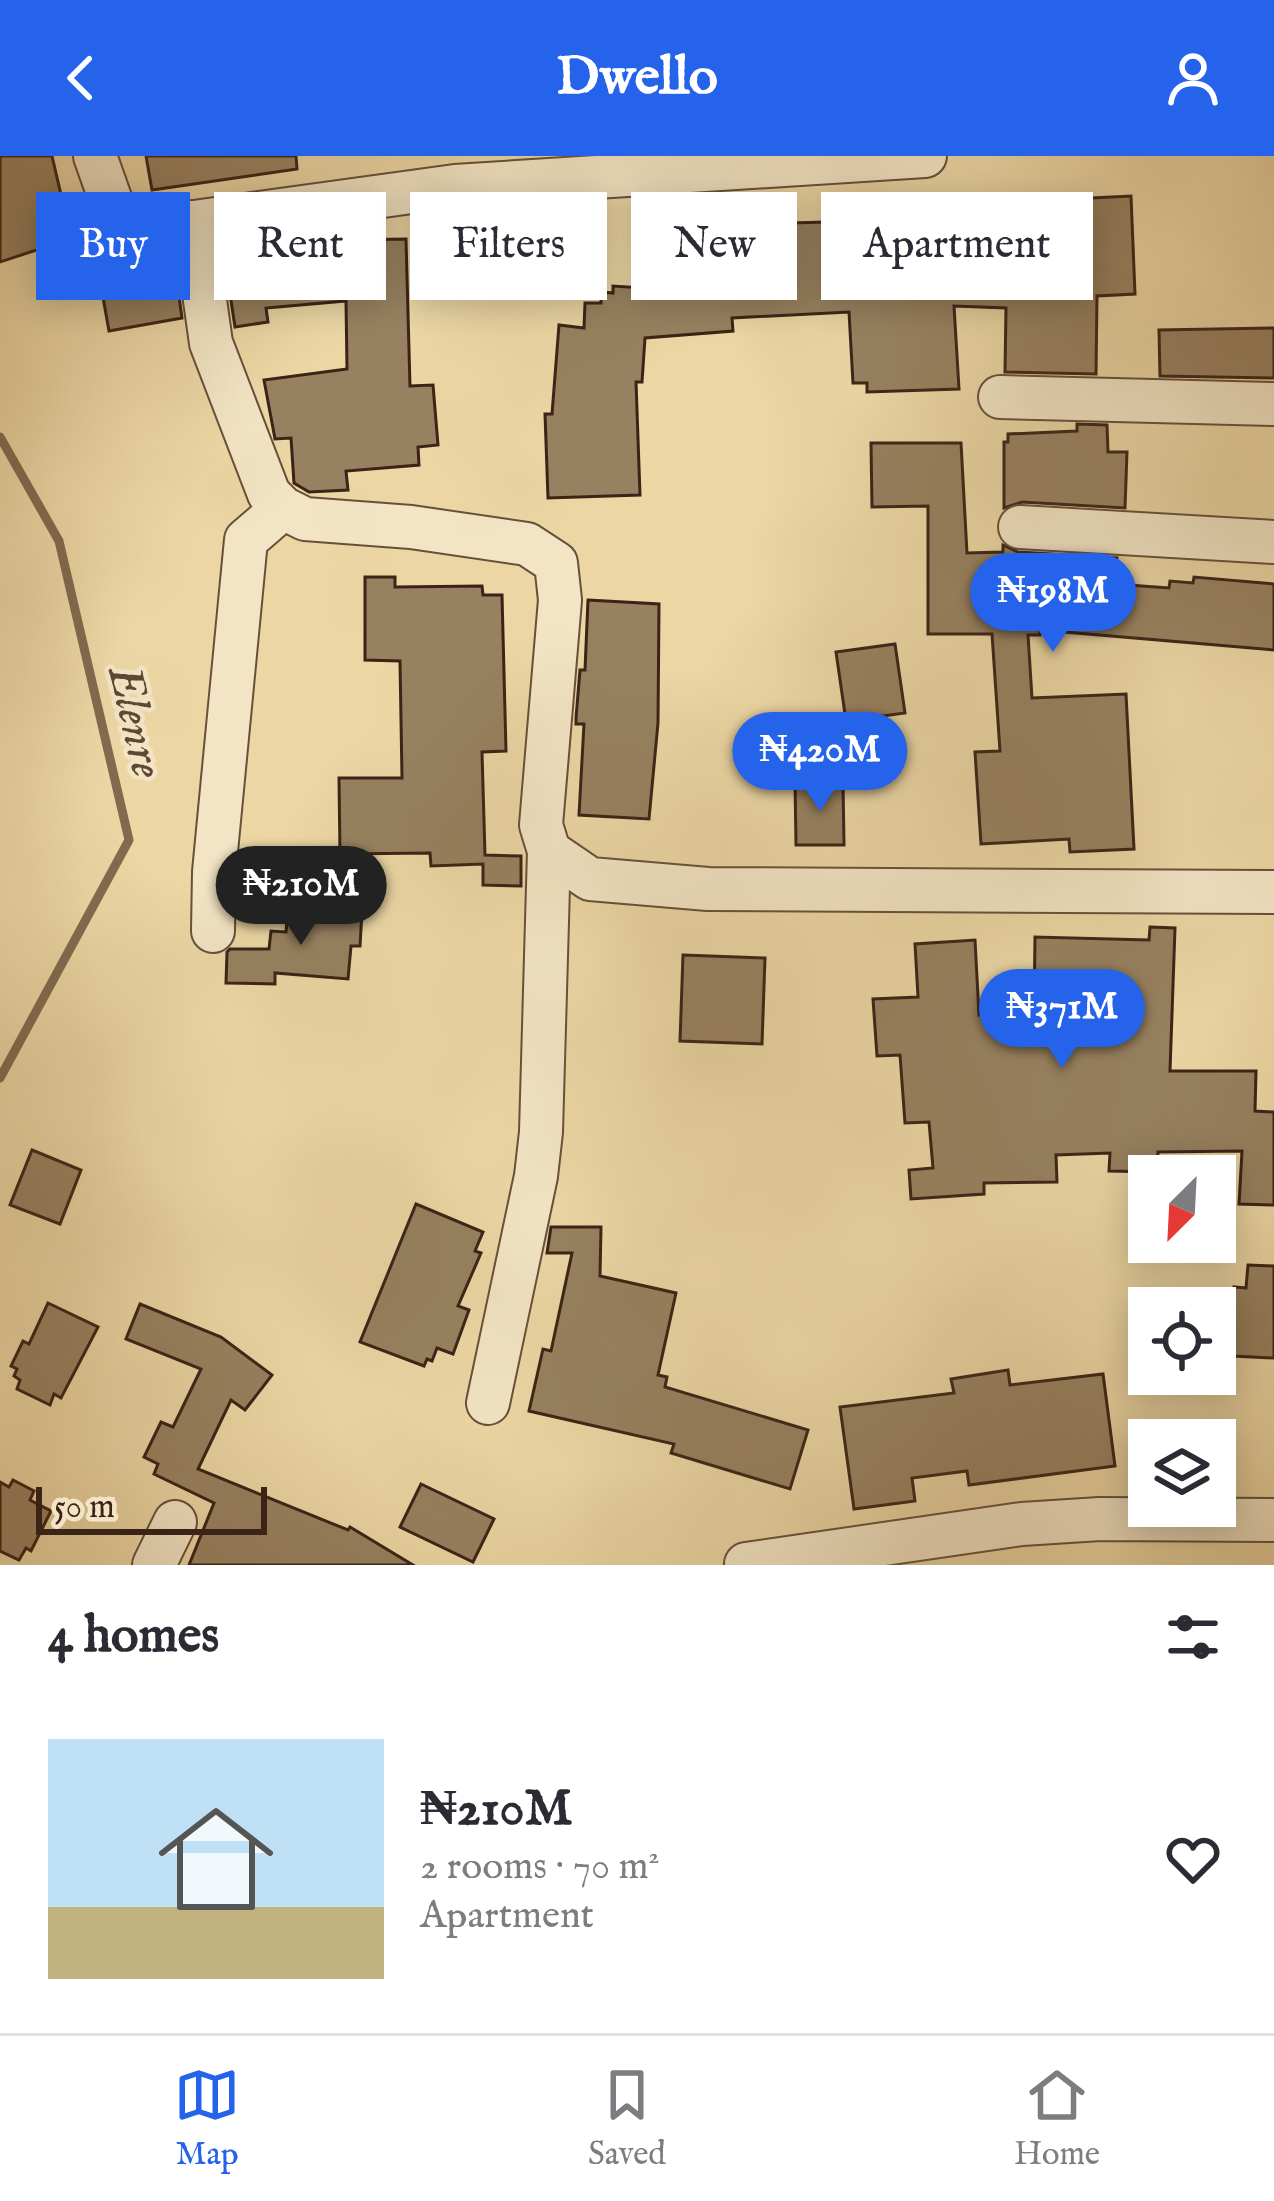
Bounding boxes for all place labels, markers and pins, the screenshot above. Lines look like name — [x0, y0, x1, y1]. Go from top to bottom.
pin: ₦198M — [969, 553, 1137, 655]
pin: ₦420M — [736, 712, 904, 814]
pin: ₦210M — [217, 846, 385, 948]
pin: ₦371M — [978, 969, 1146, 1071]

